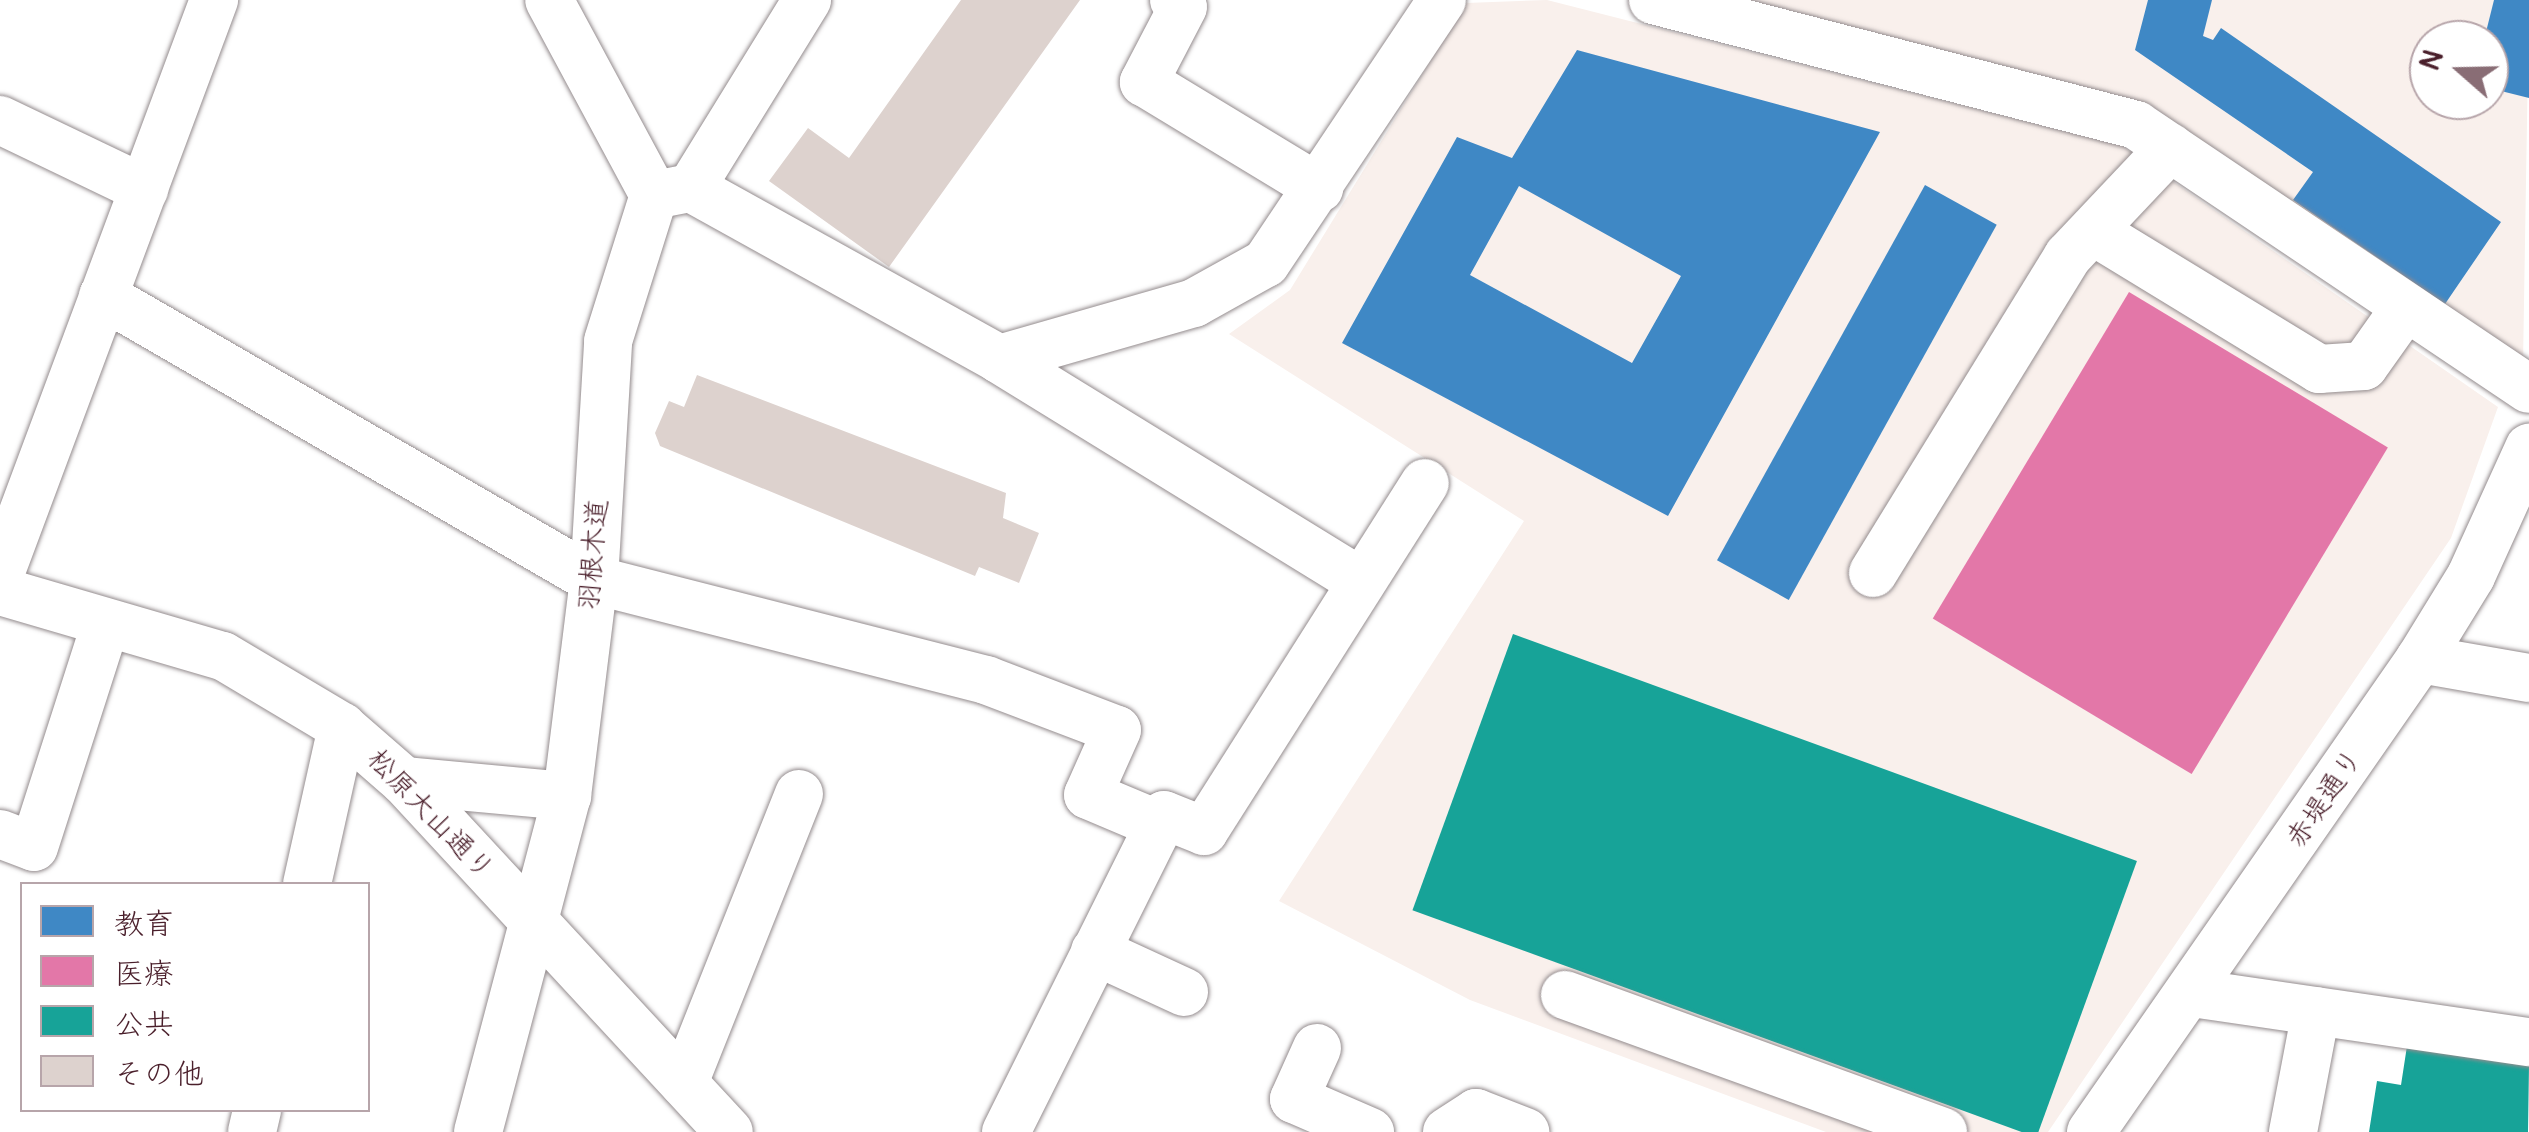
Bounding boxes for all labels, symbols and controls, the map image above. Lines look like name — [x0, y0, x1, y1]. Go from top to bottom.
north arrow — [2409, 20, 2509, 120]
text: N — [2413, 45, 2452, 75]
street label: 羽根木道 — [572, 498, 616, 612]
street label: 松原大山通り — [360, 743, 500, 887]
street label: 赤堤通り — [2280, 743, 2370, 855]
legend — [20, 882, 370, 1112]
text: 教育 — [114, 906, 174, 943]
text: 医療 — [114, 956, 174, 993]
text: 公共 — [114, 1006, 174, 1043]
text: その他 — [114, 1056, 204, 1093]

